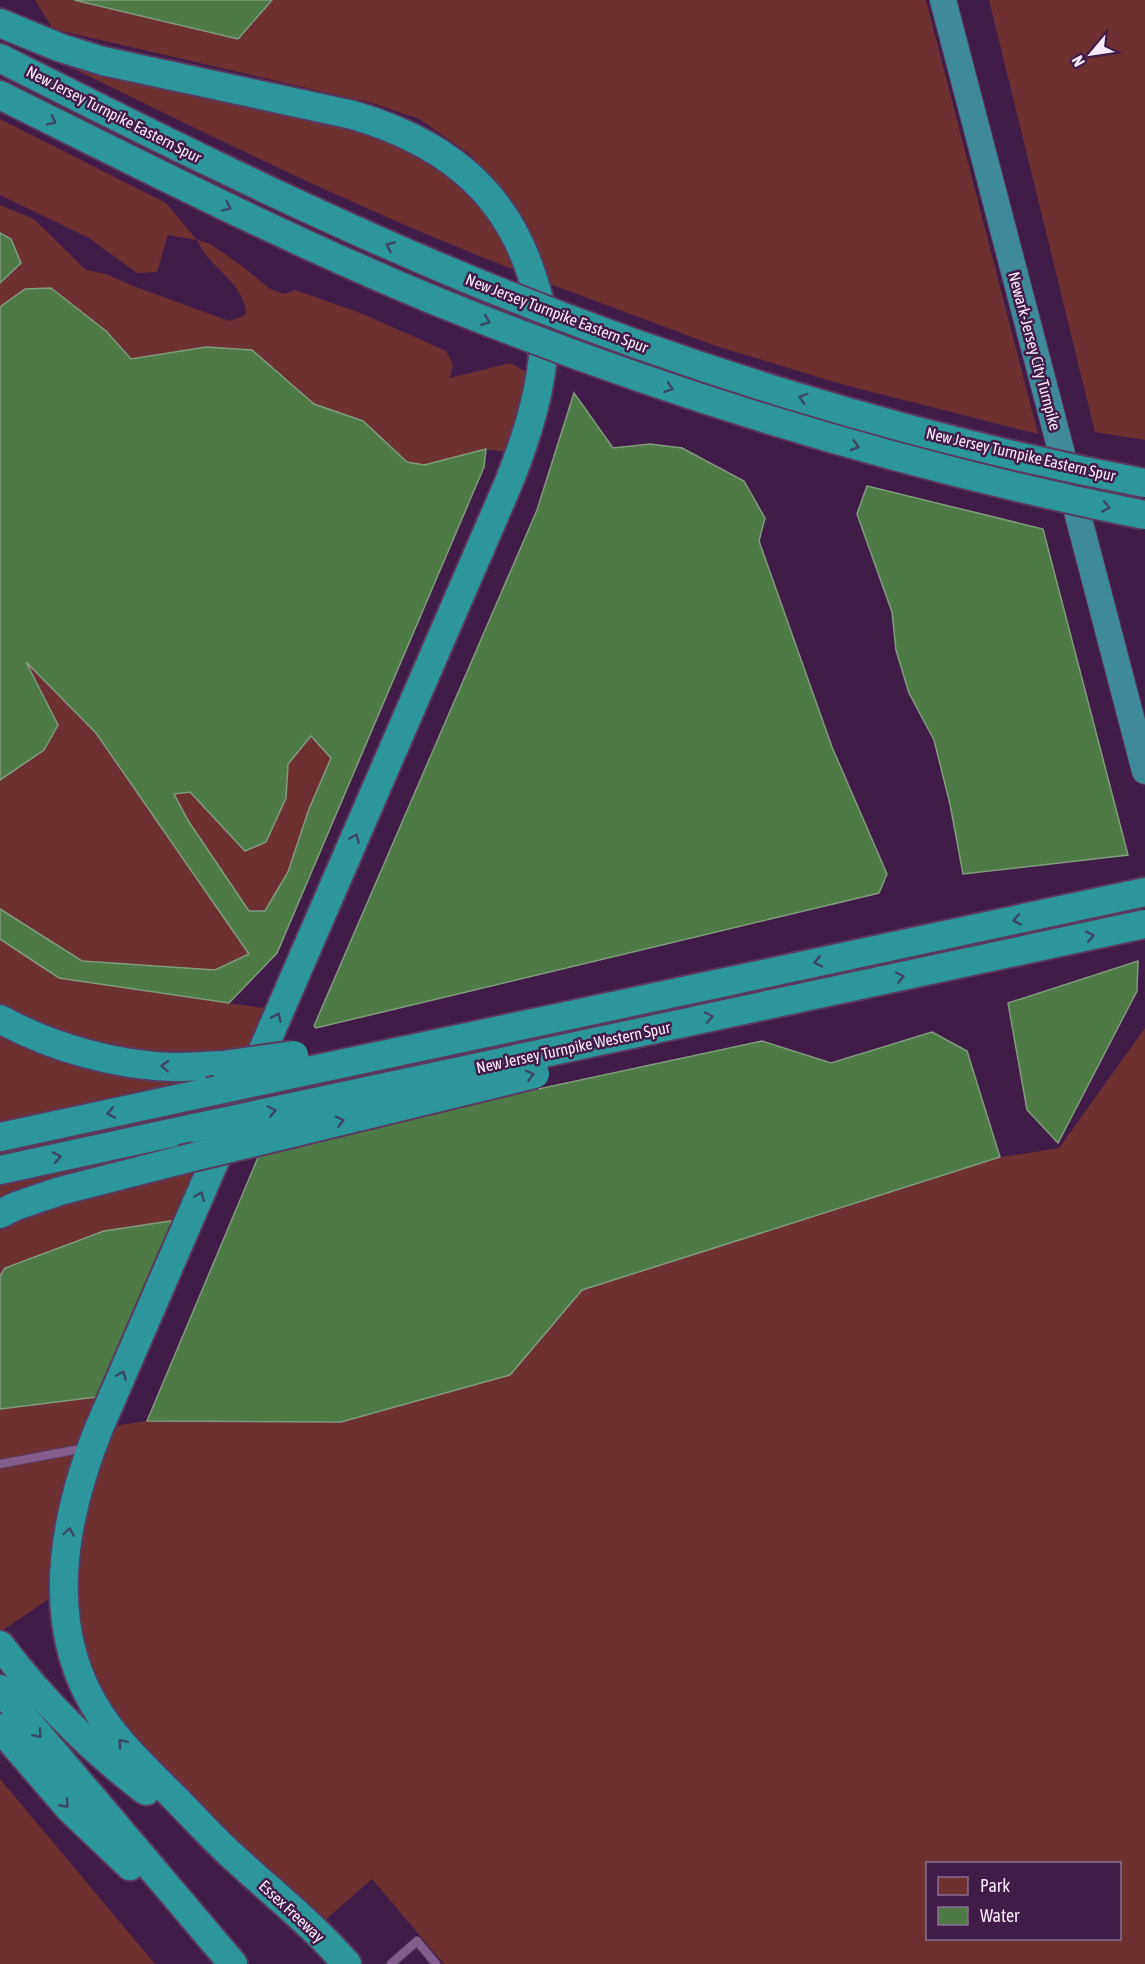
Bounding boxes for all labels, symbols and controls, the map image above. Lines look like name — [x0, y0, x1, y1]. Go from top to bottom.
north arrow — [1061, 24, 1121, 84]
text: N — [1068, 53, 1088, 70]
street label: New Jersey Turnpike Eastern Spur — [23, 62, 205, 167]
one-way arrow — [46, 114, 57, 125]
one-way arrow — [221, 200, 232, 212]
one-way arrow — [385, 241, 396, 253]
street label: New Jersey Turnpike Eastern Spur — [463, 270, 651, 357]
street label: Newark-Jersey City Turnpike — [1004, 270, 1065, 433]
one-way arrow — [479, 314, 490, 326]
one-way arrow — [663, 381, 674, 393]
one-way arrow — [798, 393, 809, 405]
street label: New Jersey Turnpike Eastern Spur — [924, 423, 1118, 486]
one-way arrow — [849, 439, 860, 451]
one-way arrow — [1100, 500, 1110, 513]
one-way arrow — [348, 833, 360, 844]
one-way arrow — [1012, 912, 1022, 925]
one-way arrow — [1085, 930, 1095, 943]
one-way arrow — [813, 955, 823, 968]
one-way arrow — [895, 971, 905, 984]
one-way arrow — [270, 1012, 282, 1023]
one-way arrow — [704, 1012, 714, 1025]
street label: New Jersey Turnpike Western Spur — [474, 1018, 672, 1077]
one-way arrow — [160, 1059, 169, 1072]
one-way arrow — [524, 1070, 534, 1083]
one-way arrow — [267, 1105, 277, 1118]
one-way arrow — [106, 1106, 116, 1119]
one-way arrow — [335, 1116, 345, 1129]
one-way arrow — [52, 1152, 62, 1165]
one-way arrow — [193, 1191, 205, 1202]
one-way arrow — [115, 1370, 127, 1381]
one-way arrow — [62, 1527, 74, 1536]
one-way arrow — [31, 1727, 42, 1738]
one-way arrow — [118, 1739, 129, 1750]
one-way arrow — [58, 1797, 69, 1808]
legend — [926, 1862, 1121, 1940]
text: Park — [980, 1875, 1010, 1896]
street label: Essex Freeway — [255, 1876, 329, 1947]
text: Water — [980, 1905, 1020, 1926]

